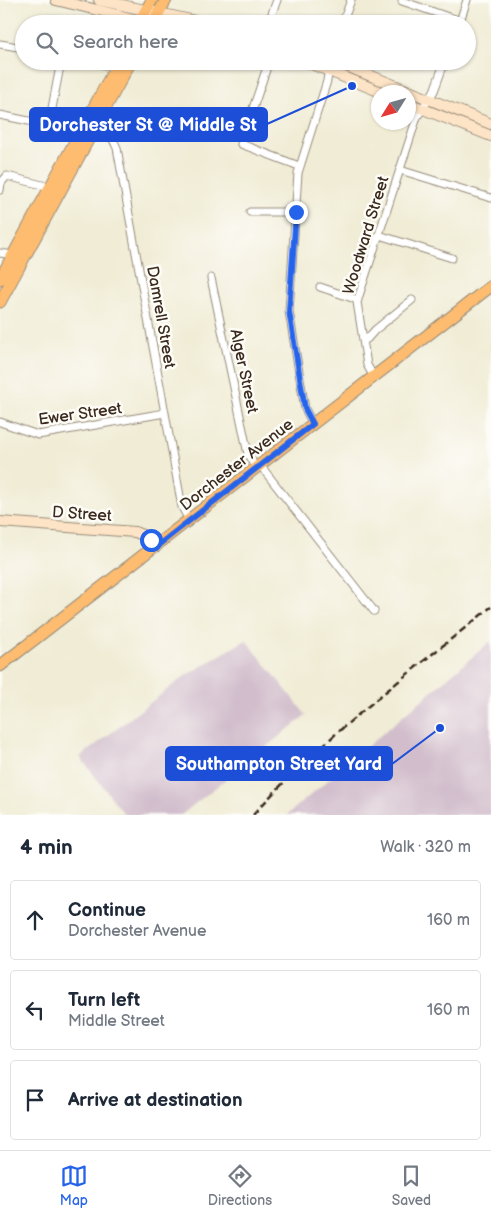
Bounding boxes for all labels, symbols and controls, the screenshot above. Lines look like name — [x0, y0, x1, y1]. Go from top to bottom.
search box — [15, 15, 476, 70]
icon: search — [33, 29, 61, 57]
text: Search here — [73, 31, 178, 54]
north arrow — [371, 85, 416, 130]
callout: Dorchester St @ Middle St — [30, 108, 267, 141]
text: Dorchester St @ Middle St — [39, 115, 257, 136]
street label: Woodward Street — [339, 174, 393, 297]
route end — [285, 201, 308, 224]
street label: Damrell Street — [142, 265, 179, 370]
street label: Alger Street — [225, 327, 262, 415]
street label: Ewer Street — [37, 399, 123, 430]
street label: Dorchester Avenue — [177, 415, 298, 515]
street label: D Street — [52, 503, 112, 526]
route start — [140, 529, 163, 552]
callout: Southampton Street Yard — [166, 747, 392, 780]
text: Southampton Street Yard — [176, 754, 382, 775]
text: 4 min — [20, 835, 73, 860]
text: Walk · 320 m — [380, 838, 471, 857]
text: Continue — [68, 899, 146, 922]
icon: ahead — [21, 906, 49, 934]
text: 160 m — [427, 911, 470, 930]
text: Dorchester Avenue — [68, 922, 206, 941]
text: Turn left — [68, 989, 140, 1012]
icon: left — [21, 996, 49, 1024]
text: 160 m — [427, 1001, 470, 1020]
text: Middle Street — [68, 1012, 165, 1031]
icon: arrive — [21, 1086, 49, 1114]
text: Arrive at destination — [68, 1089, 243, 1112]
tab: Map — [60, 1162, 88, 1209]
tab: Directions — [208, 1162, 272, 1209]
tab: Saved — [392, 1162, 431, 1209]

